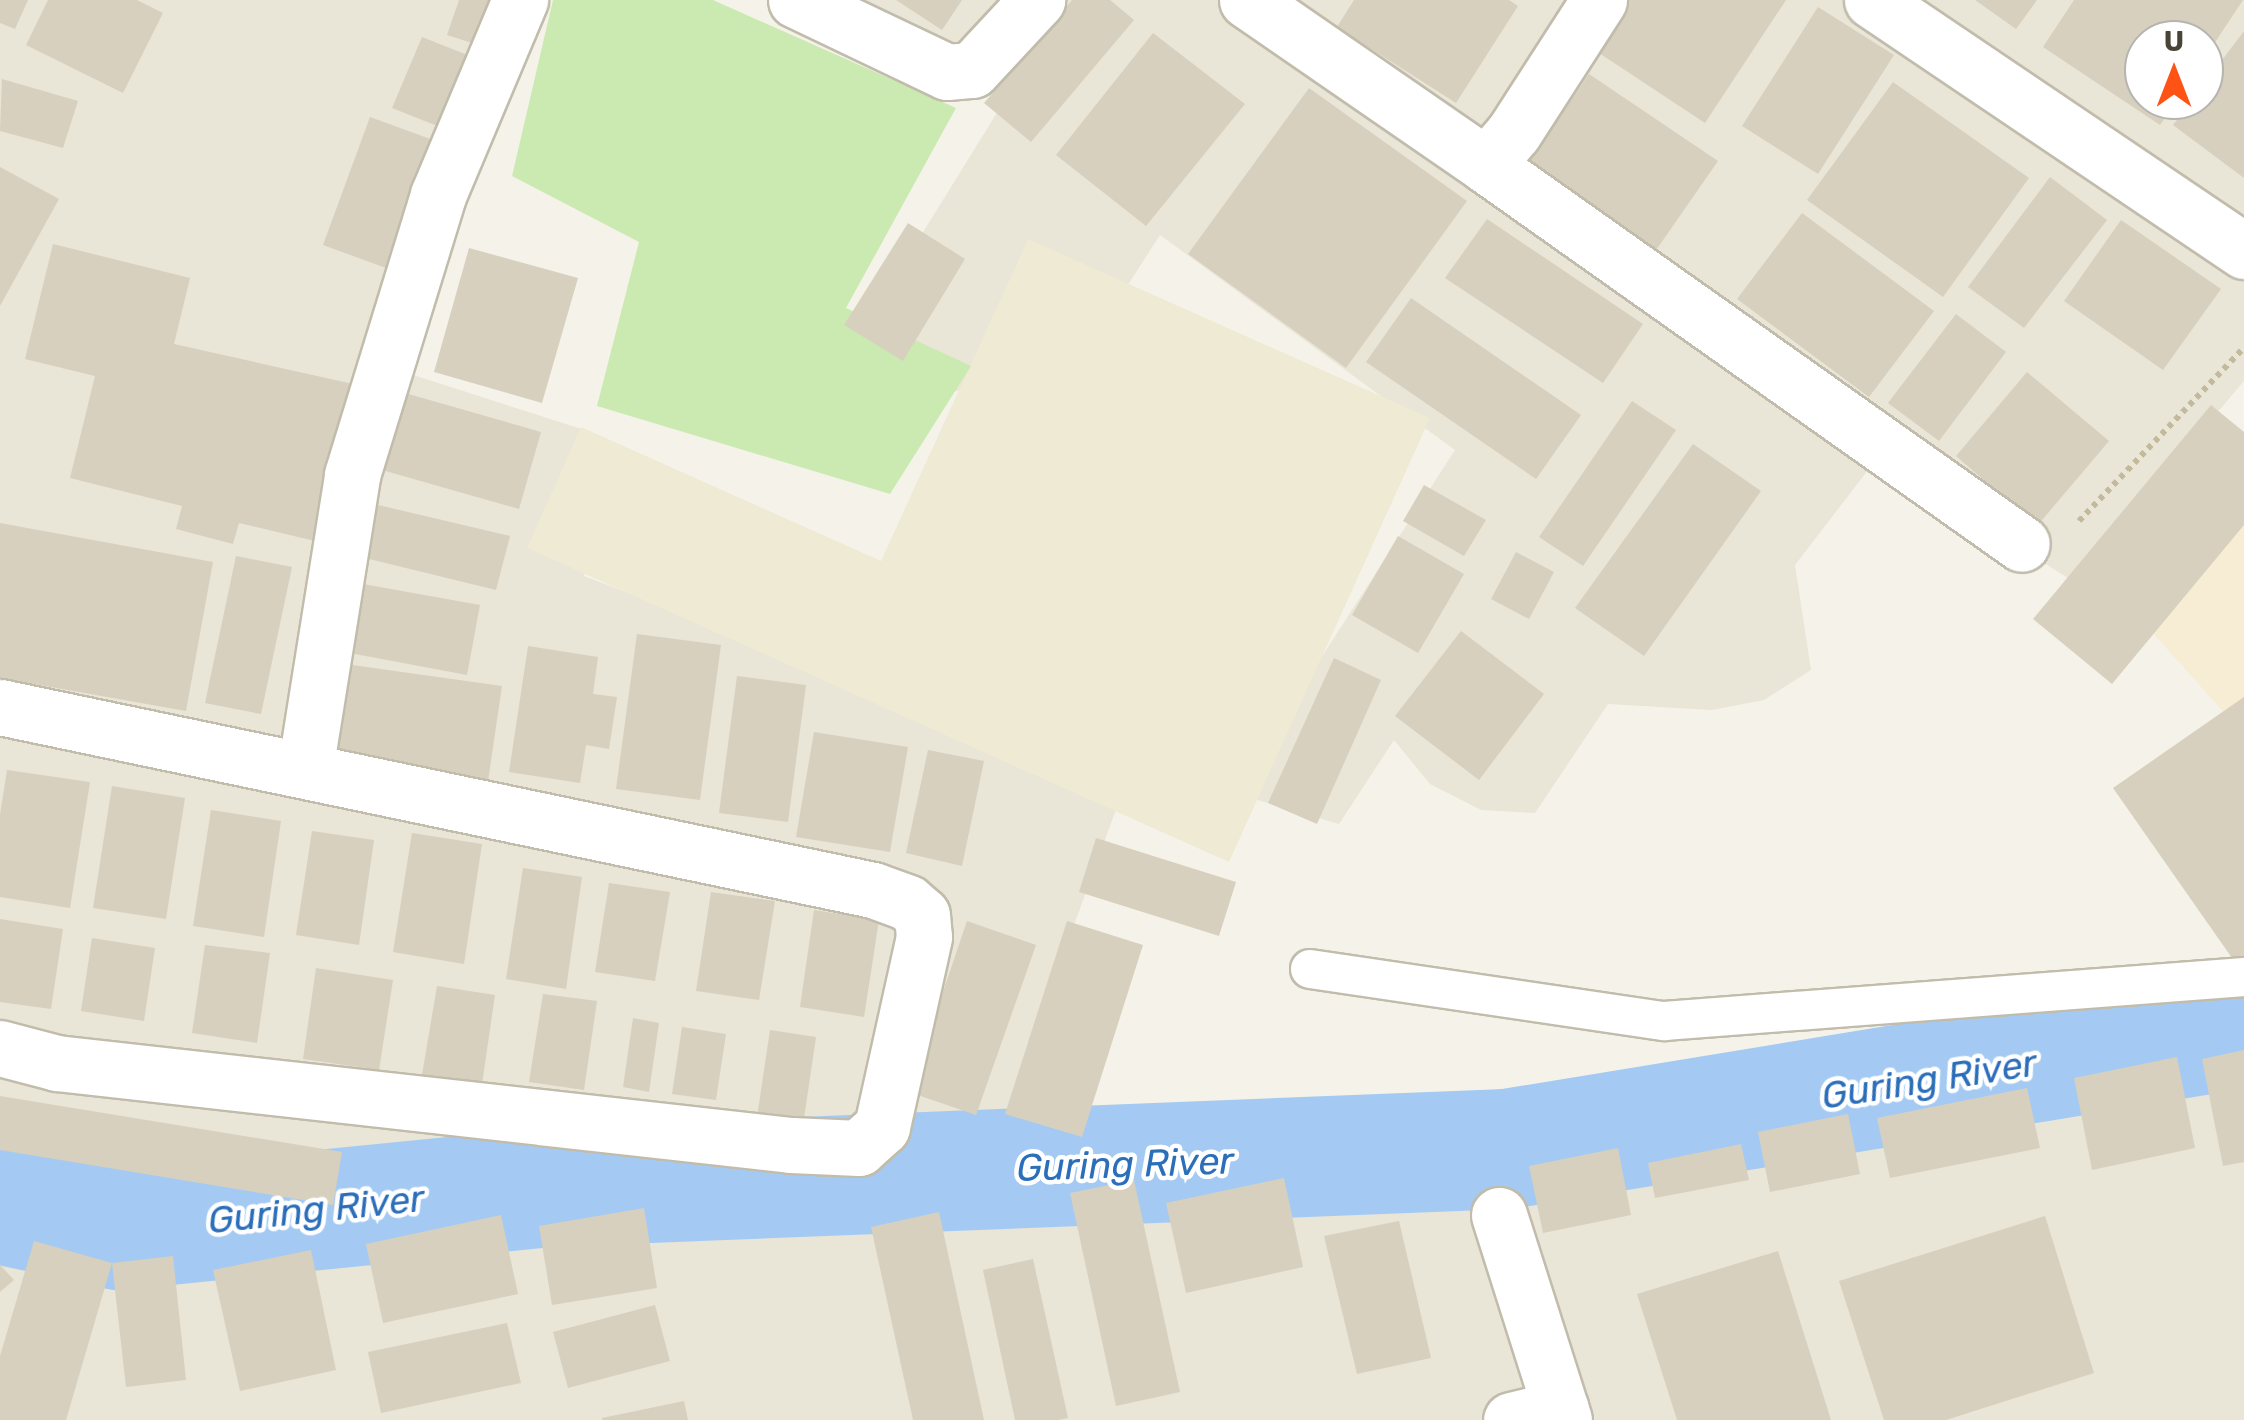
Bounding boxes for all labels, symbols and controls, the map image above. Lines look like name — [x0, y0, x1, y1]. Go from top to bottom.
north arrow — [2124, 20, 2224, 120]
text: U — [2164, 25, 2184, 58]
water label: Guring River — [1818, 1040, 2040, 1120]
water label: Guring River — [1015, 1138, 1235, 1192]
water label: Guring River — [205, 1176, 427, 1244]

